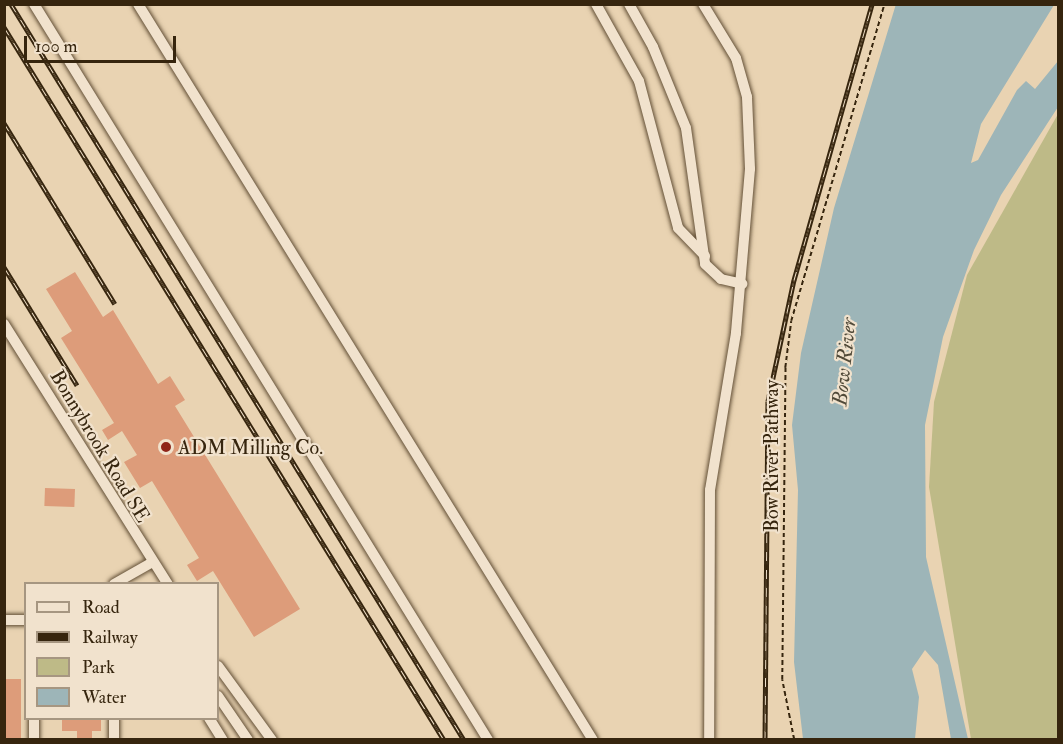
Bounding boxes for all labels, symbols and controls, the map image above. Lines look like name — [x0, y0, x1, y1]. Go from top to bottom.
scale bar — [27, 24, 178, 62]
text: 100 m — [35, 35, 78, 58]
water label: Bow River — [828, 317, 862, 407]
street label: Bonnybrook Road SE — [45, 365, 155, 527]
street label: Bow River Pathway — [759, 380, 783, 532]
place label: ADM Milling Co. — [178, 435, 323, 459]
marker: ADM Milling Co. — [159, 440, 173, 454]
legend — [24, 582, 219, 720]
text: Road — [82, 596, 120, 619]
text: Railway — [82, 626, 138, 649]
text: Park — [82, 656, 115, 679]
text: Water — [82, 686, 126, 709]

